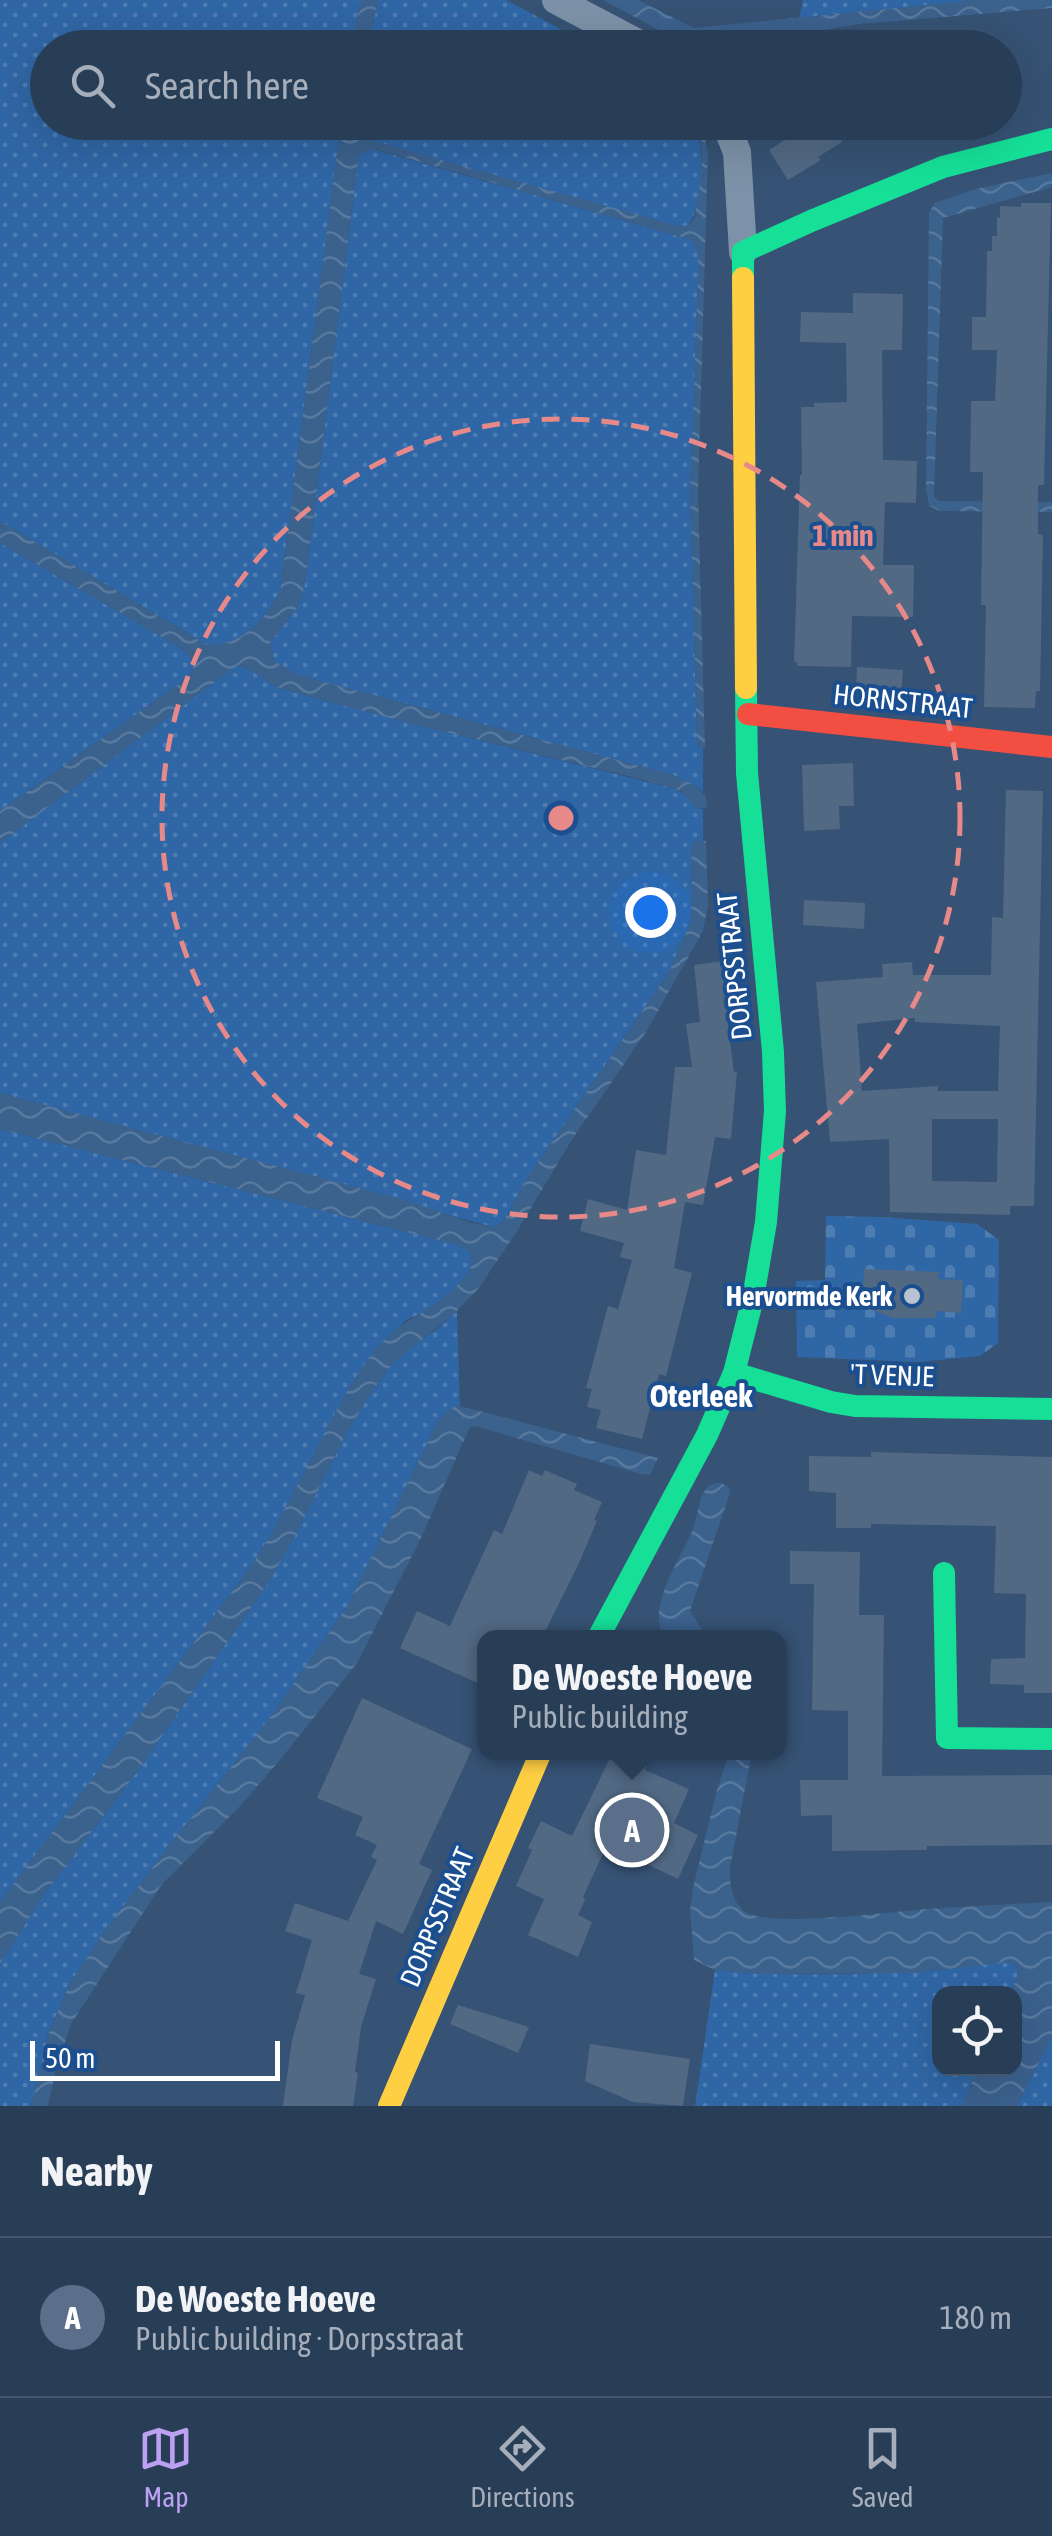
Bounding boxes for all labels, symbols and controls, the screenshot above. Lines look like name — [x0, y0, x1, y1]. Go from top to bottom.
search box — [30, 30, 1022, 140]
icon: search — [65, 58, 120, 113]
text: Search here — [145, 64, 309, 107]
text: 1 min — [812, 518, 874, 552]
street label: HORNSTRAAT — [832, 678, 974, 724]
centre of rings — [543, 800, 579, 836]
your location — [625, 887, 676, 938]
street label: DORPSSTRAAT — [710, 891, 758, 1041]
place label: Hervormde Kerk — [726, 1280, 893, 1312]
marker: Hervormde Kerk — [901, 1285, 923, 1307]
street label: 'T VENJE — [850, 1358, 934, 1392]
district label: Oterleek — [650, 1377, 753, 1414]
popup — [477, 1630, 787, 1760]
text: De Woeste Hoeve — [511, 1655, 753, 1698]
text: Public building — [511, 1698, 688, 1735]
pin: A — [600, 1792, 664, 1868]
street label: DORPSSTRAAT — [393, 1843, 481, 1991]
map controls — [932, 1986, 1022, 2076]
button: locate — [932, 1986, 1022, 2076]
scale bar — [30, 2036, 280, 2080]
text: 50 m — [45, 2042, 95, 2074]
text: Nearby — [40, 2147, 153, 2195]
text: De Woeste Hoeve — [135, 2277, 376, 2320]
text: A — [65, 2299, 80, 2336]
text: 180 m — [939, 2299, 1012, 2336]
text: Public building · Dorpsstraat — [135, 2320, 464, 2357]
tab: Map — [138, 2421, 193, 2513]
tab: Directions — [470, 2421, 575, 2513]
tab: Saved — [852, 2421, 914, 2513]

